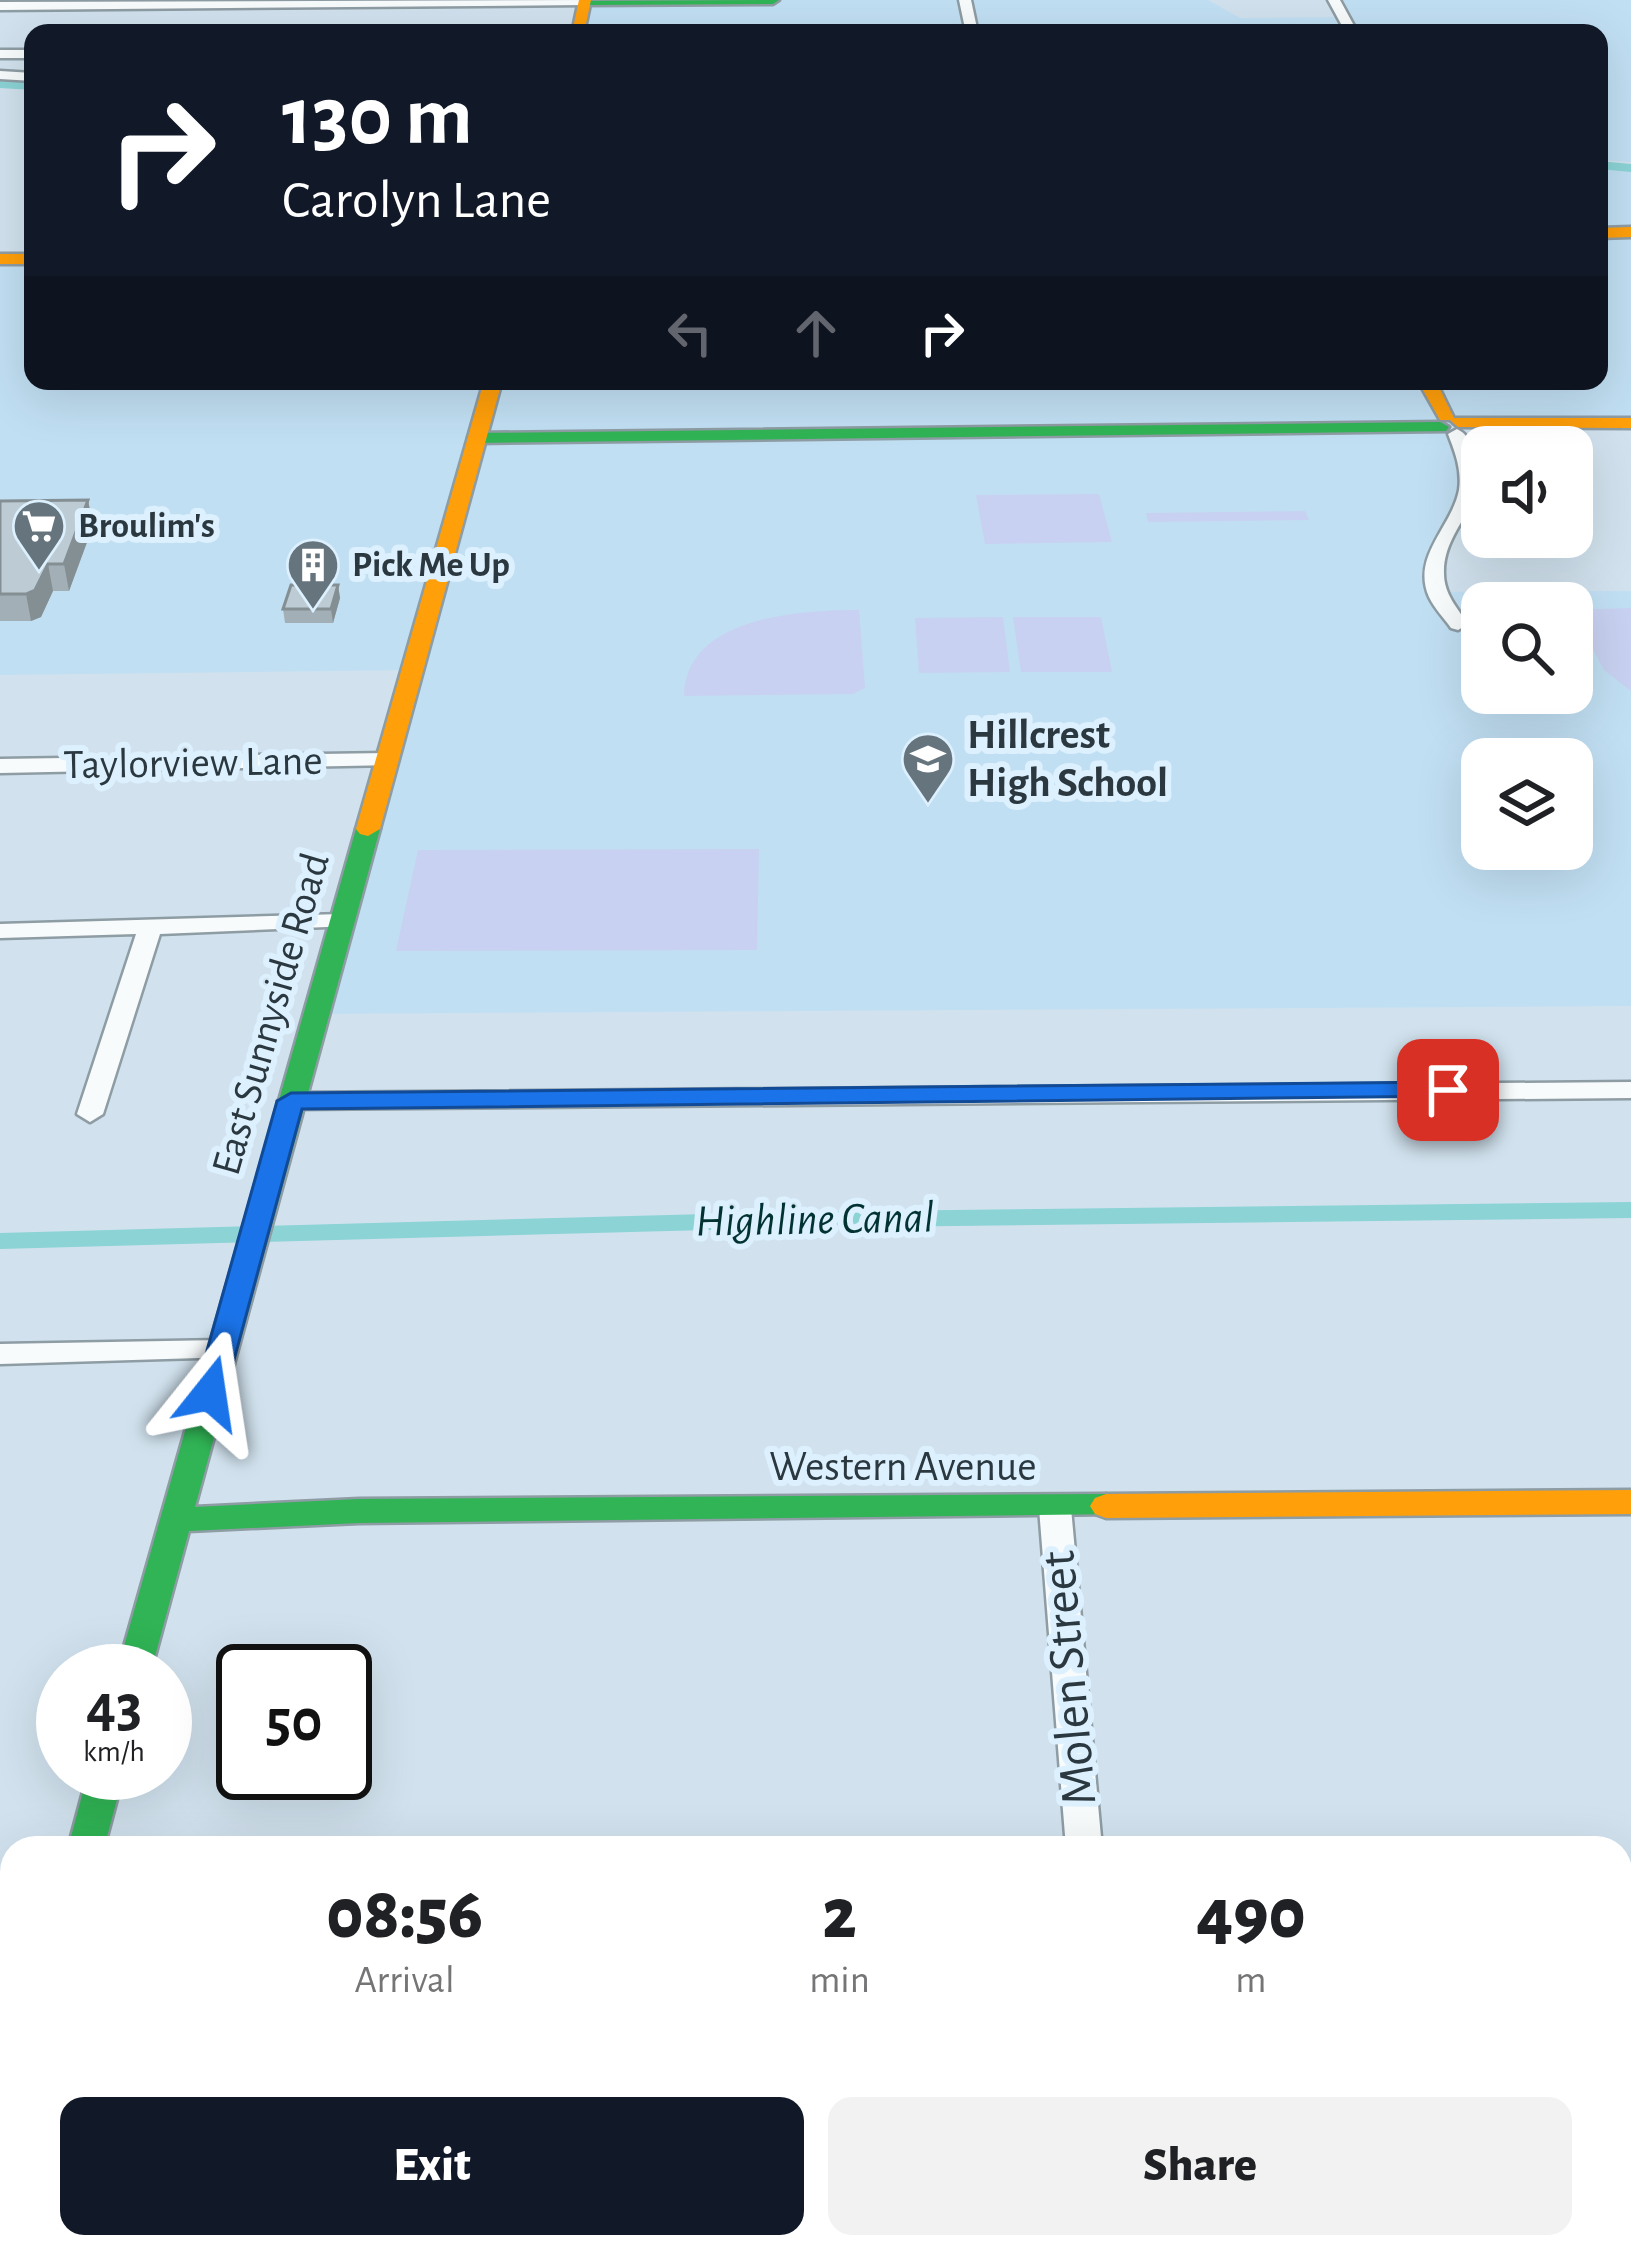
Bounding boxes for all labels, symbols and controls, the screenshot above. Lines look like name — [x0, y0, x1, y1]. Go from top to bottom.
icon: right — [84, 72, 240, 228]
text: 130 m — [282, 76, 473, 160]
text: Carolyn Lane — [282, 174, 551, 228]
icon: left — [657, 300, 723, 366]
icon: ahead — [783, 300, 849, 366]
icon: right — [909, 300, 975, 366]
map controls — [1461, 426, 1593, 870]
button: sound — [1461, 426, 1593, 558]
supermarket icon: Broulim's — [11, 498, 67, 572]
place label: Broulim's — [78, 508, 215, 544]
building icon: Pick Me Up — [285, 537, 341, 611]
place label: Pick Me Up — [352, 547, 510, 583]
button: search — [1461, 582, 1593, 714]
place label: Hillcrest High School — [967, 714, 1168, 804]
school or university icon: Hillcrest High School — [900, 731, 956, 805]
button: layers — [1461, 738, 1593, 870]
street label: Taylorview Lane — [63, 740, 323, 786]
street label: East Sunnyside Road — [205, 848, 337, 1180]
pin — [1397, 1039, 1499, 1141]
icon: arrive — [1415, 1057, 1481, 1123]
water label: Highline Canal — [695, 1195, 935, 1245]
position arrow — [147, 1330, 273, 1456]
street label: Western Avenue — [769, 1446, 1037, 1488]
street label: Molen Street — [1032, 1549, 1106, 1807]
speed limit sign: 50 — [216, 1644, 372, 1800]
text: 43 — [86, 1677, 142, 1737]
text: km/h — [83, 1737, 145, 1767]
text: 08:56 — [326, 1879, 483, 1951]
text: 2 — [822, 1879, 857, 1951]
text: 490 — [1196, 1879, 1306, 1951]
text: Arrival — [354, 1961, 455, 2000]
text: min — [809, 1961, 870, 2000]
text: m — [1235, 1961, 1267, 2000]
button: Exit — [60, 2097, 804, 2235]
button: Share — [828, 2097, 1572, 2235]

